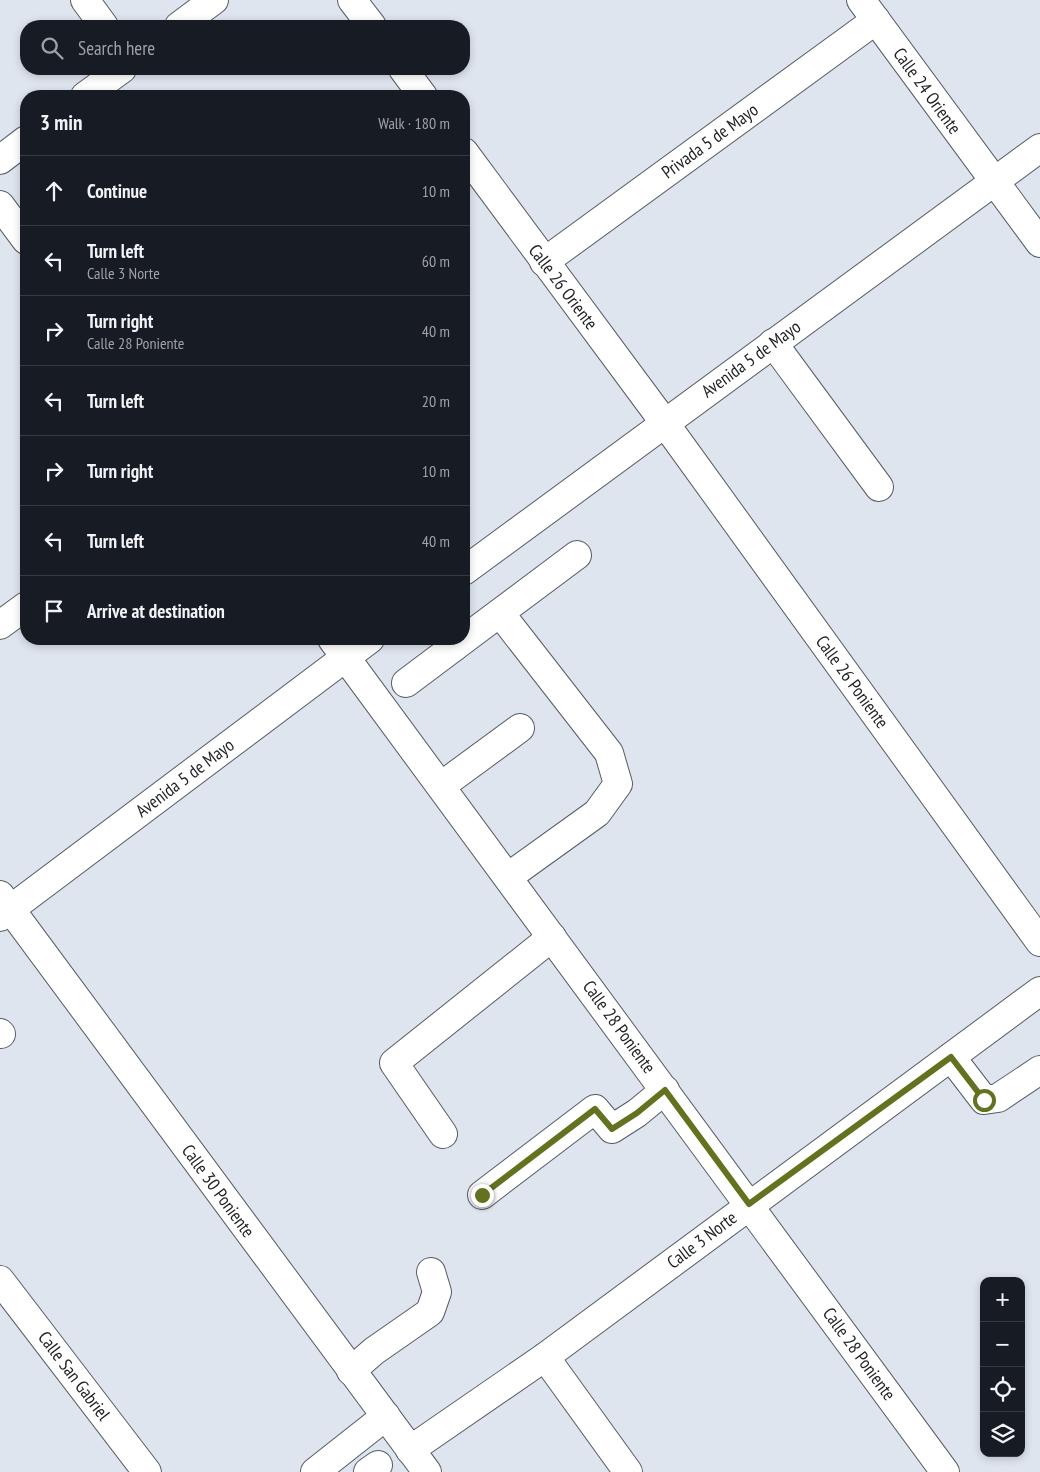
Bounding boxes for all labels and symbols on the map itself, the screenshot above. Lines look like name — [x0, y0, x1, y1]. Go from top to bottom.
street label: Calle 24 Oriente — [888, 43, 966, 138]
street label: Privada 5 de Mayo — [657, 98, 763, 183]
street label: Calle 26 Oriente — [524, 239, 603, 334]
street label: Avenida 5 de Mayo — [697, 315, 805, 402]
street label: Calle 26 Poniente — [811, 631, 894, 733]
street label: Avenida 5 de Mayo — [131, 733, 239, 822]
street label: Calle 28 Poniente — [578, 976, 661, 1078]
route start — [973, 1089, 996, 1112]
street label: Calle 30 Poniente — [177, 1140, 260, 1242]
route end — [471, 1184, 494, 1207]
street label: Calle 3 Norte — [662, 1206, 741, 1273]
street label: Calle 28 Poniente — [818, 1303, 901, 1405]
street label: Calle San Gabriel — [33, 1327, 116, 1426]

